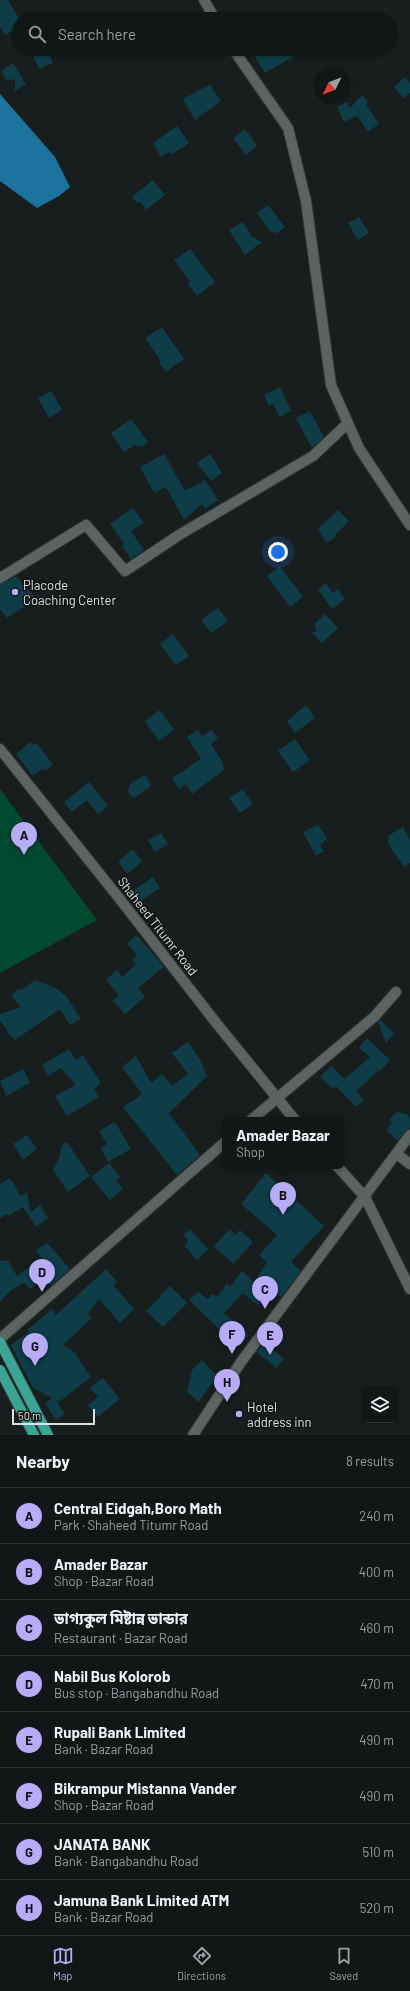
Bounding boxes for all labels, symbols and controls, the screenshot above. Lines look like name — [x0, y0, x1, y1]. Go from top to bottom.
search box — [12, 12, 398, 56]
icon: search — [26, 23, 48, 45]
text: Search here — [58, 25, 136, 43]
north arrow — [314, 68, 350, 104]
your location — [268, 542, 288, 562]
place label: Placode Coaching Center — [23, 577, 117, 608]
marker: Placode Coaching Center — [10, 587, 20, 597]
pin: A — [11, 822, 37, 855]
street label: Shaheed Titumr Road — [115, 873, 201, 979]
popup — [222, 1117, 344, 1169]
text: Amader Bazar — [236, 1126, 330, 1144]
text: Shop — [236, 1144, 265, 1160]
pin: B — [270, 1182, 296, 1215]
pin: D — [29, 1259, 55, 1292]
pin: C — [252, 1276, 278, 1309]
pin: F — [219, 1321, 245, 1354]
pin: E — [257, 1322, 283, 1355]
pin: G — [22, 1333, 48, 1366]
pin: H — [214, 1369, 240, 1402]
map controls — [362, 1387, 398, 1423]
button: layers — [362, 1387, 398, 1423]
place label: Hotel address inn — [247, 1399, 312, 1430]
scale bar — [12, 1407, 95, 1426]
text: 50 m — [18, 1409, 41, 1422]
marker: Hotel address inn — [234, 1409, 244, 1419]
text: Nearby — [16, 1451, 70, 1471]
text: 8 results — [346, 1453, 394, 1469]
text: Central Eidgah,Boro Math — [54, 1499, 222, 1517]
text: A — [25, 1508, 33, 1524]
text: 240 m — [359, 1508, 394, 1524]
text: Park · Shaheed Titumr Road — [54, 1517, 208, 1533]
text: Amader Bazar — [54, 1555, 148, 1573]
text: B — [25, 1564, 33, 1580]
text: 400 m — [359, 1564, 394, 1580]
text: Shop · Bazar Road — [54, 1573, 154, 1589]
text: ভাগ্যকুল মিষ্টান্ন ভান্ডার — [54, 1609, 188, 1627]
text: C — [25, 1620, 33, 1636]
text: 460 m — [359, 1620, 394, 1636]
text: Restaurant · Bazar Road — [54, 1630, 188, 1646]
text: Nabil Bus Kolorob — [54, 1667, 170, 1685]
text: D — [25, 1676, 33, 1692]
text: 470 m — [360, 1676, 394, 1692]
text: Bus stop · Bangabandhu Road — [54, 1685, 219, 1701]
text: Rupali Bank Limited — [54, 1723, 186, 1741]
text: E — [25, 1732, 33, 1748]
text: 490 m — [359, 1732, 394, 1748]
text: Bank · Bazar Road — [54, 1741, 153, 1757]
text: Bikrampur Mistanna Vander — [54, 1779, 237, 1797]
text: F — [25, 1788, 33, 1804]
text: 490 m — [359, 1788, 394, 1804]
text: Shop · Bazar Road — [54, 1797, 154, 1813]
text: JANATA BANK — [54, 1835, 150, 1853]
text: G — [25, 1844, 33, 1860]
text: 510 m — [362, 1844, 394, 1860]
text: Bank · Bangabandhu Road — [54, 1853, 199, 1869]
text: Jamuna Bank Limited ATM — [54, 1891, 229, 1909]
text: H — [25, 1900, 33, 1916]
text: 520 m — [360, 1900, 394, 1916]
text: Bank · Bazar Road — [54, 1909, 153, 1925]
tab: Map — [52, 1945, 74, 1982]
tab: Directions — [177, 1945, 226, 1982]
tab: Saved — [329, 1945, 358, 1982]

